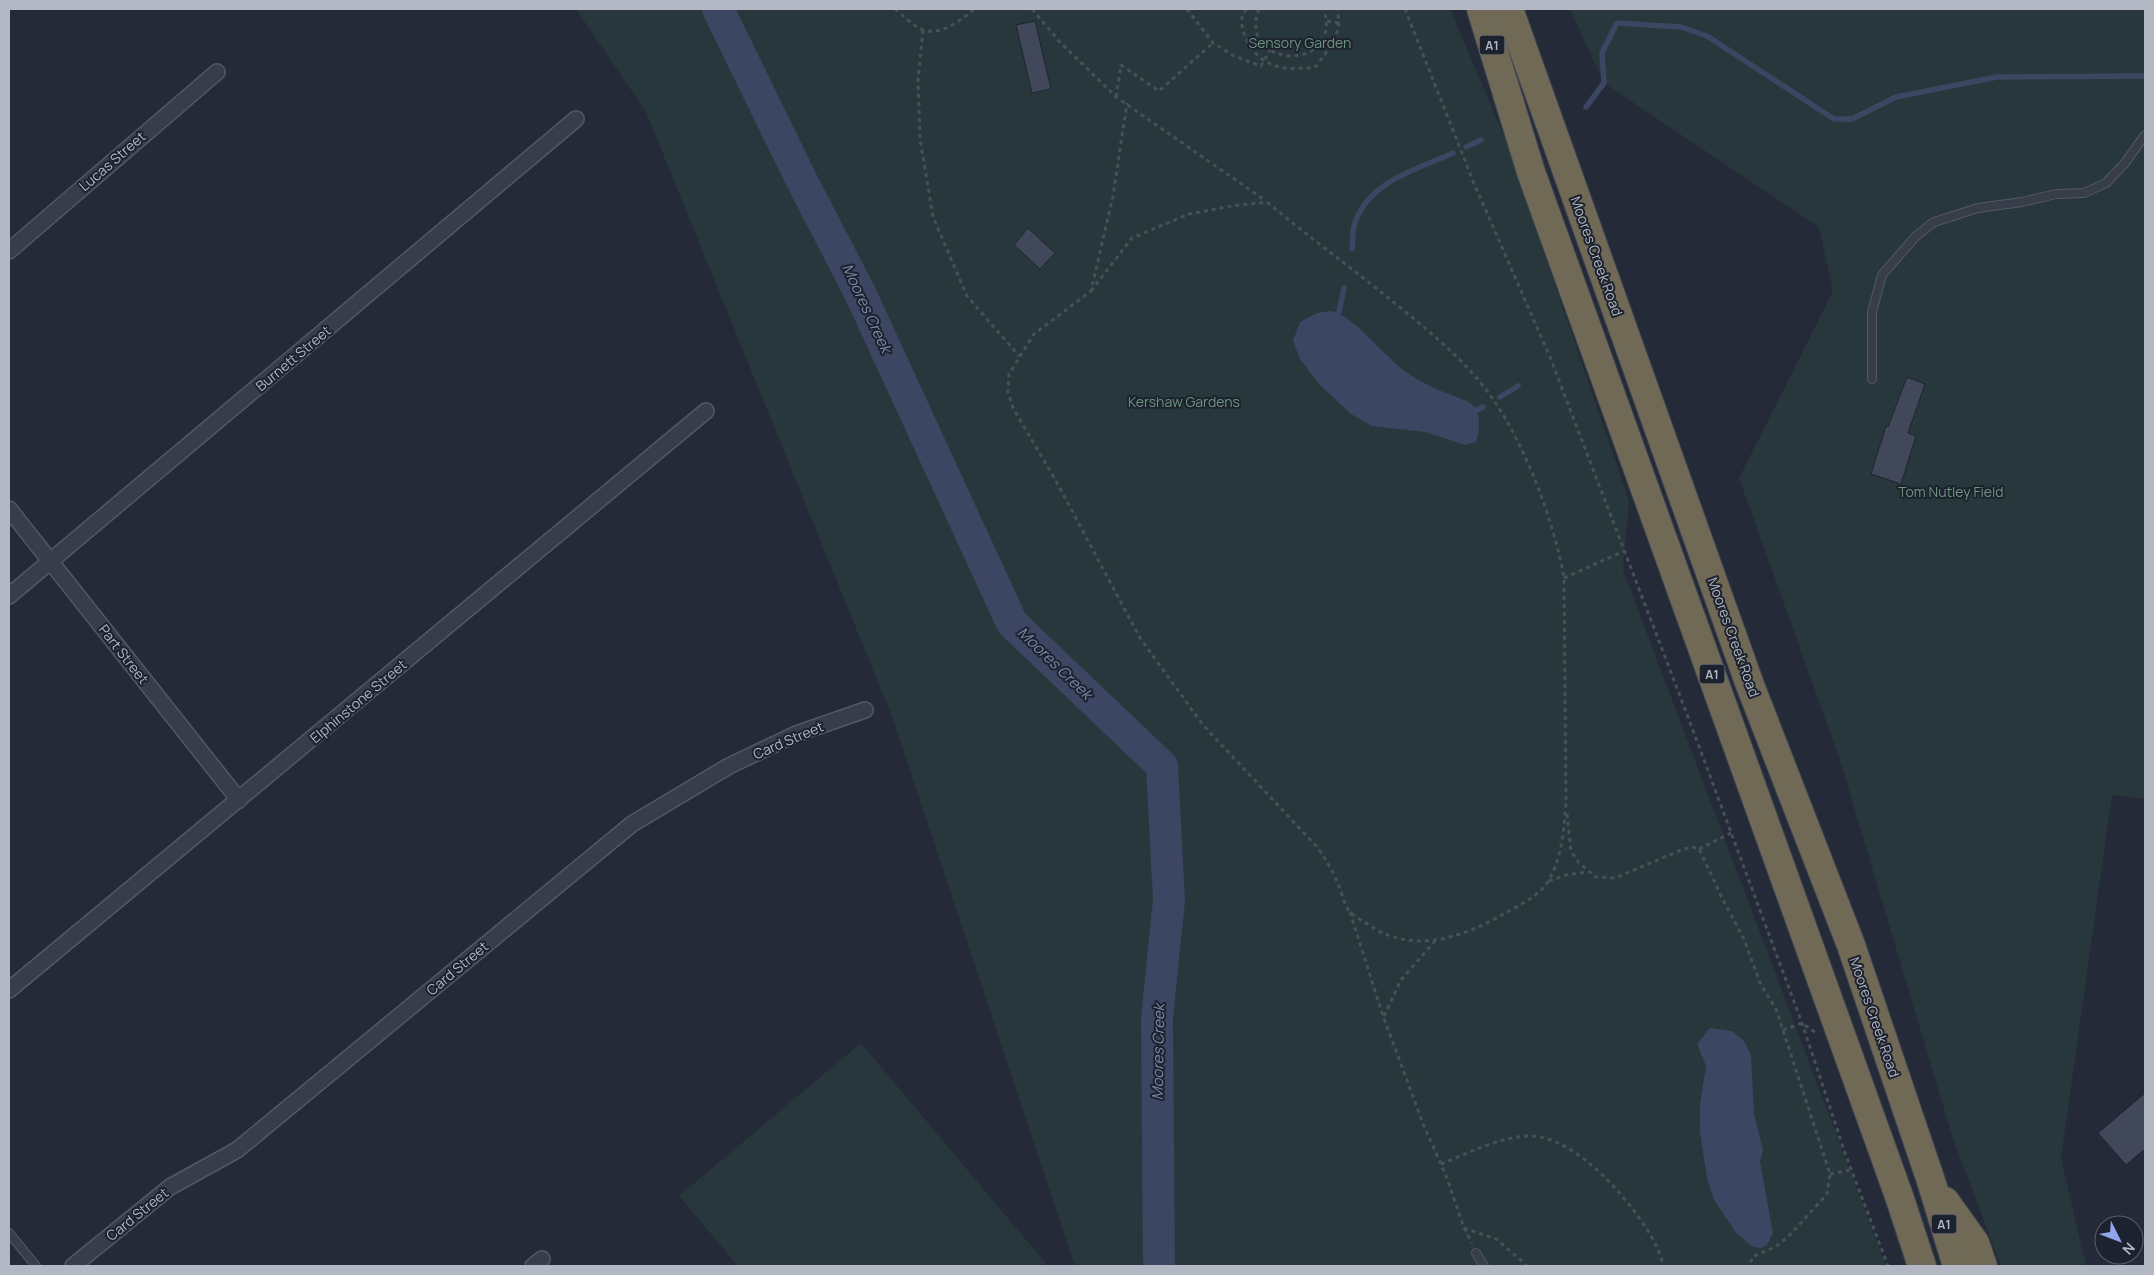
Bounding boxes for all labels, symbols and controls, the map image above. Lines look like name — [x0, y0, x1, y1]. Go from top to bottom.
park label: Sensory Garden — [1249, 33, 1351, 52]
road number: A1 — [1480, 36, 1504, 54]
street label: Lucas Street — [75, 127, 150, 195]
street label: Moores Creek Road — [1567, 194, 1627, 318]
water label: Moores Creek — [837, 260, 898, 358]
street label: Burnett Street — [251, 321, 335, 395]
park label: Kershaw Gardens — [1128, 392, 1240, 411]
park label: Tom Nutley Field — [1898, 482, 2004, 501]
street label: Moores Creek Road — [1704, 575, 1764, 699]
street label: Part Street — [95, 620, 153, 688]
water label: Moores Creek — [1013, 622, 1099, 706]
street label: Elphinstone Street — [306, 655, 411, 747]
road number: A1 — [1700, 664, 1724, 684]
street label: Card Street — [750, 716, 827, 763]
street label: Card Street — [422, 936, 492, 999]
street label: Moores Creek Road — [1846, 954, 1904, 1080]
water label: Moores Creek — [1147, 1001, 1169, 1100]
street label: Card Street — [102, 1183, 172, 1245]
road number: A1 — [1932, 1214, 1956, 1234]
north arrow — [2094, 1215, 2144, 1265]
text: N — [2119, 1239, 2139, 1259]

